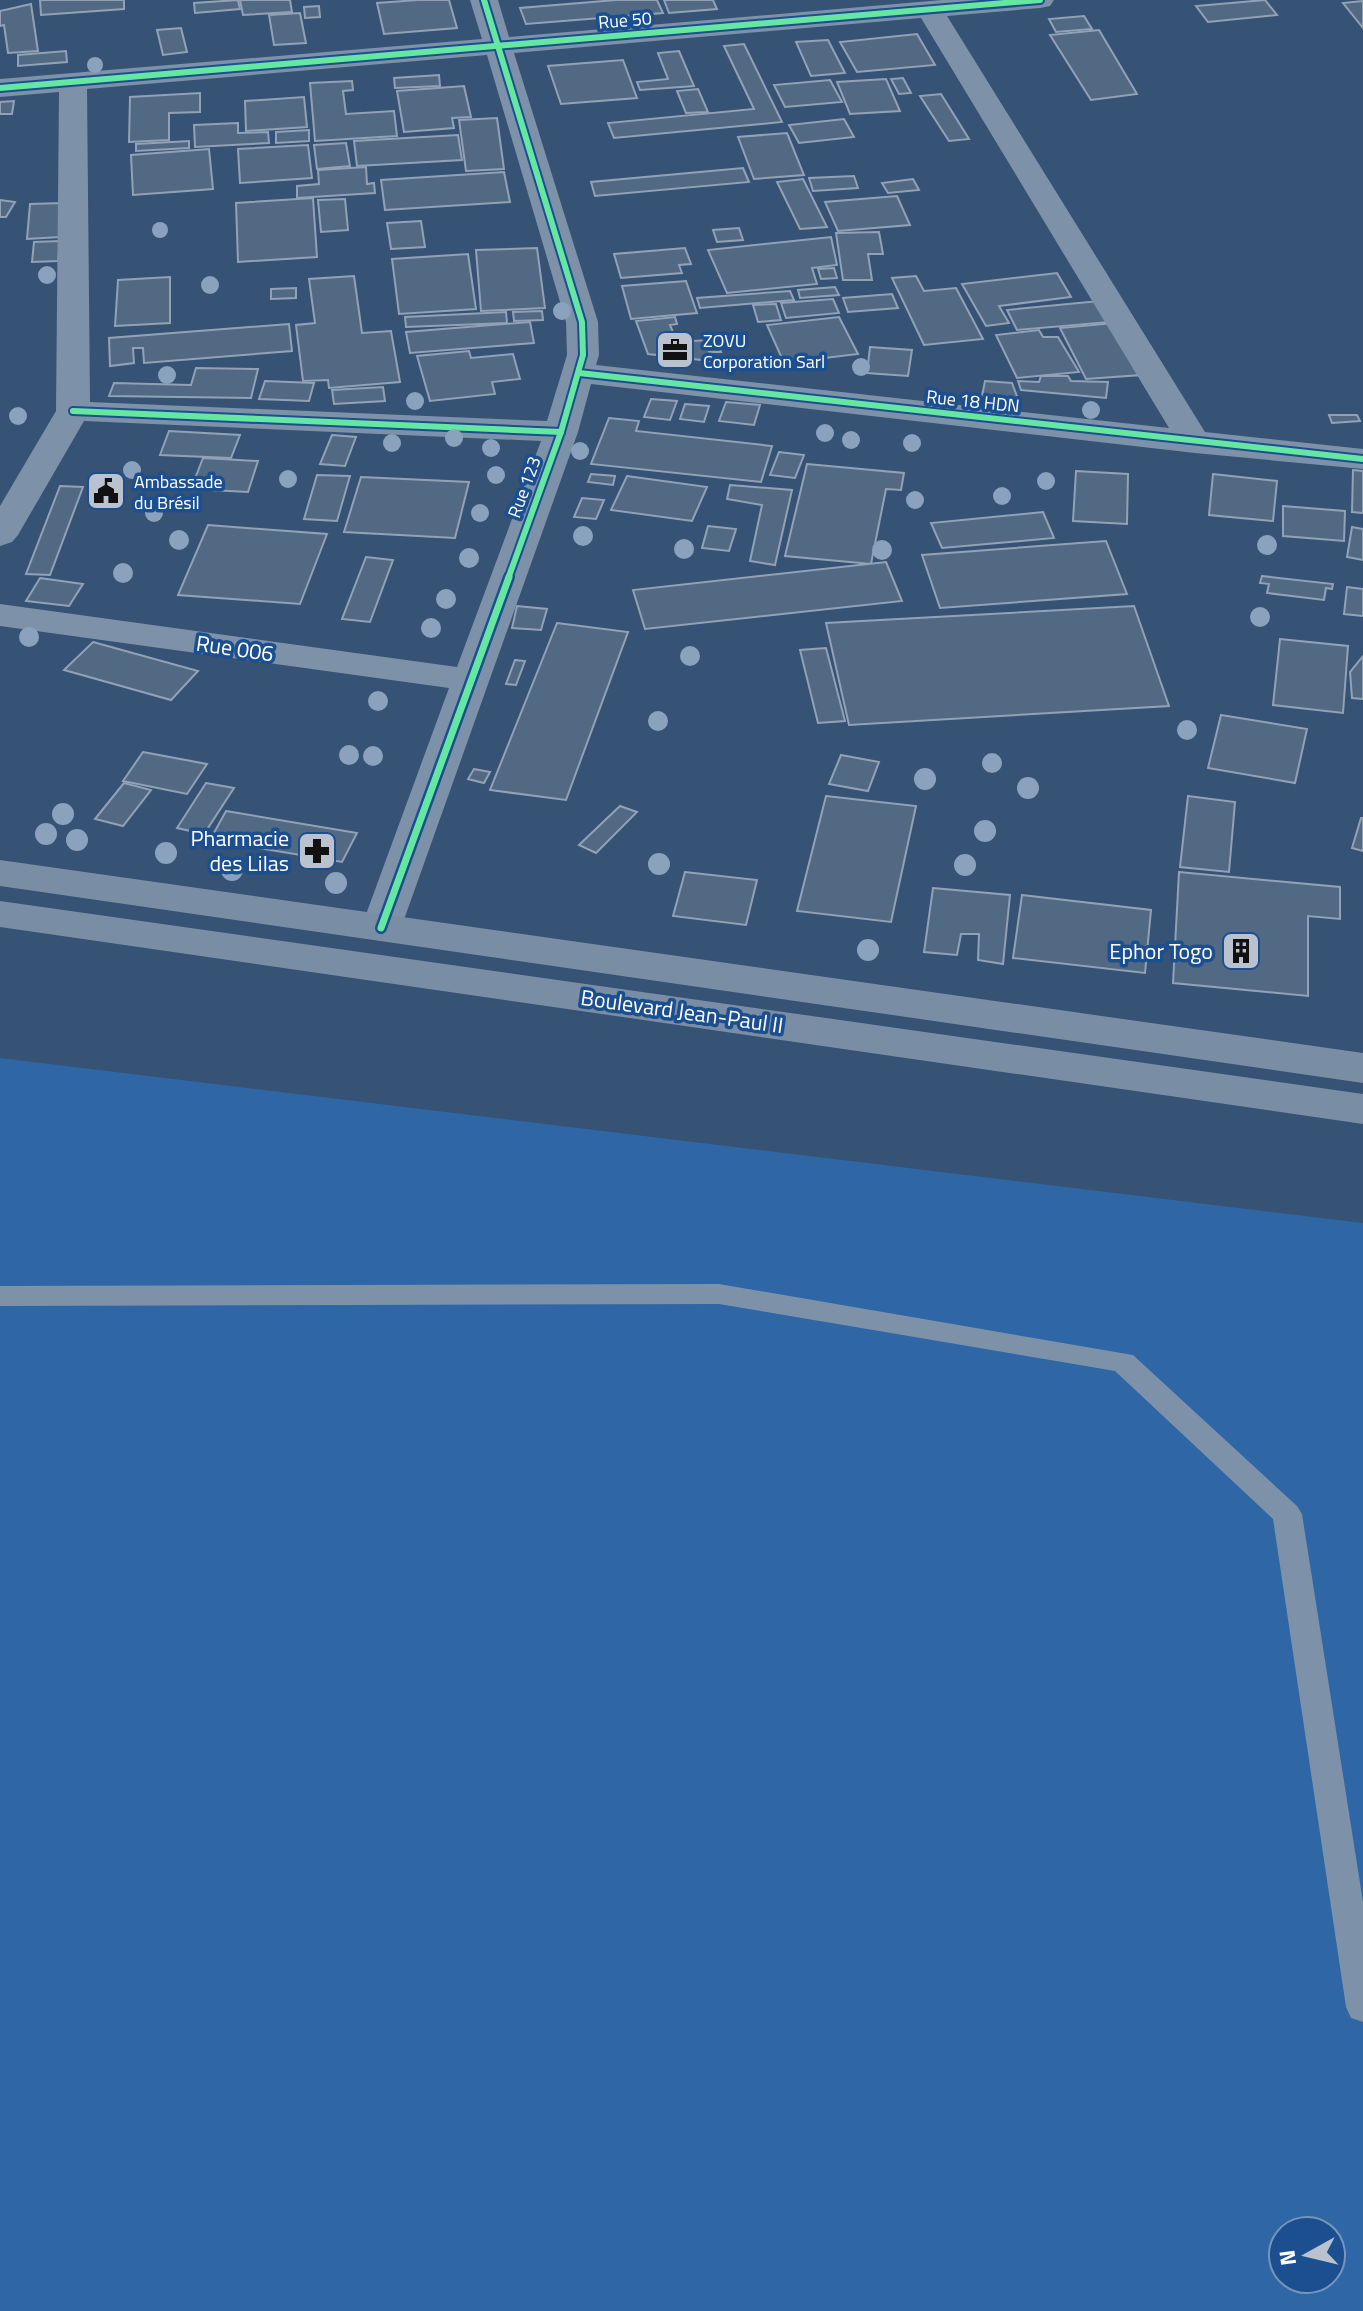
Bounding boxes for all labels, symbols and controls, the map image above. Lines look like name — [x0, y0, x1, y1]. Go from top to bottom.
street label: Rue 50 — [597, 4, 653, 36]
place label: ZOVU Corporation Sarl — [703, 327, 825, 375]
office icon: ZOVU Corporation Sarl — [654, 329, 696, 371]
street label: Rue 18 HDN — [925, 383, 1021, 419]
street label: Rue 123 — [500, 452, 548, 522]
place label: Ambassade du Brésil — [134, 468, 223, 516]
public building icon: Ambassade du Brésil — [85, 470, 127, 512]
street label: Rue 006 — [194, 626, 276, 670]
place label: Pharmacie des Lilas — [191, 821, 289, 880]
pharmacy icon: Pharmacie des Lilas — [296, 830, 338, 872]
building icon: Ephor Togo — [1220, 930, 1262, 972]
place label: Ephor Togo — [1109, 934, 1213, 968]
street label: Boulevard Jean-Paul II — [578, 980, 786, 1042]
north arrow — [1267, 2215, 1347, 2295]
text: N — [1269, 2248, 1305, 2268]

